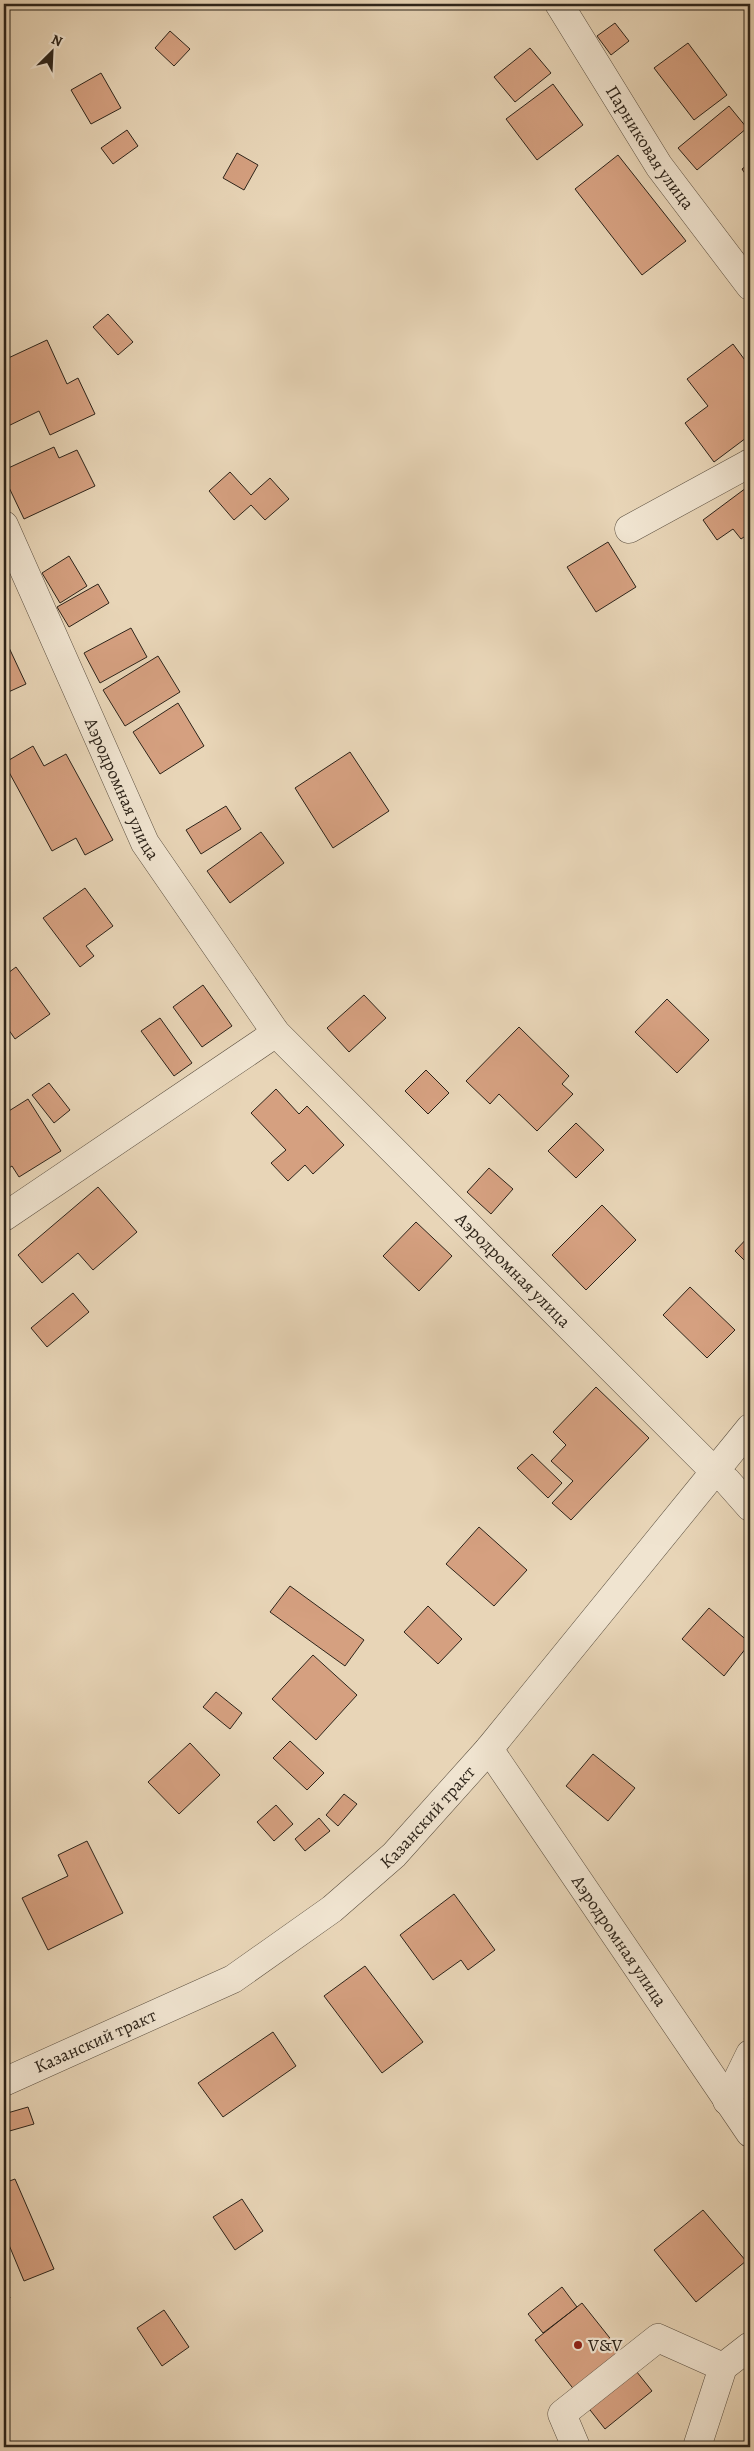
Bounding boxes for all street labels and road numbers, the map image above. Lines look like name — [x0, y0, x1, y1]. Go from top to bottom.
street label: Парниковая улица — [600, 81, 700, 215]
street label: Аэродромная улица — [79, 713, 166, 865]
street label: Аэродромная улица — [450, 1207, 577, 1334]
street label: Казанский тракт — [375, 1761, 480, 1874]
street label: Аэродромная улица — [566, 1870, 673, 2012]
street label: Казанский тракт — [30, 2003, 160, 2079]

